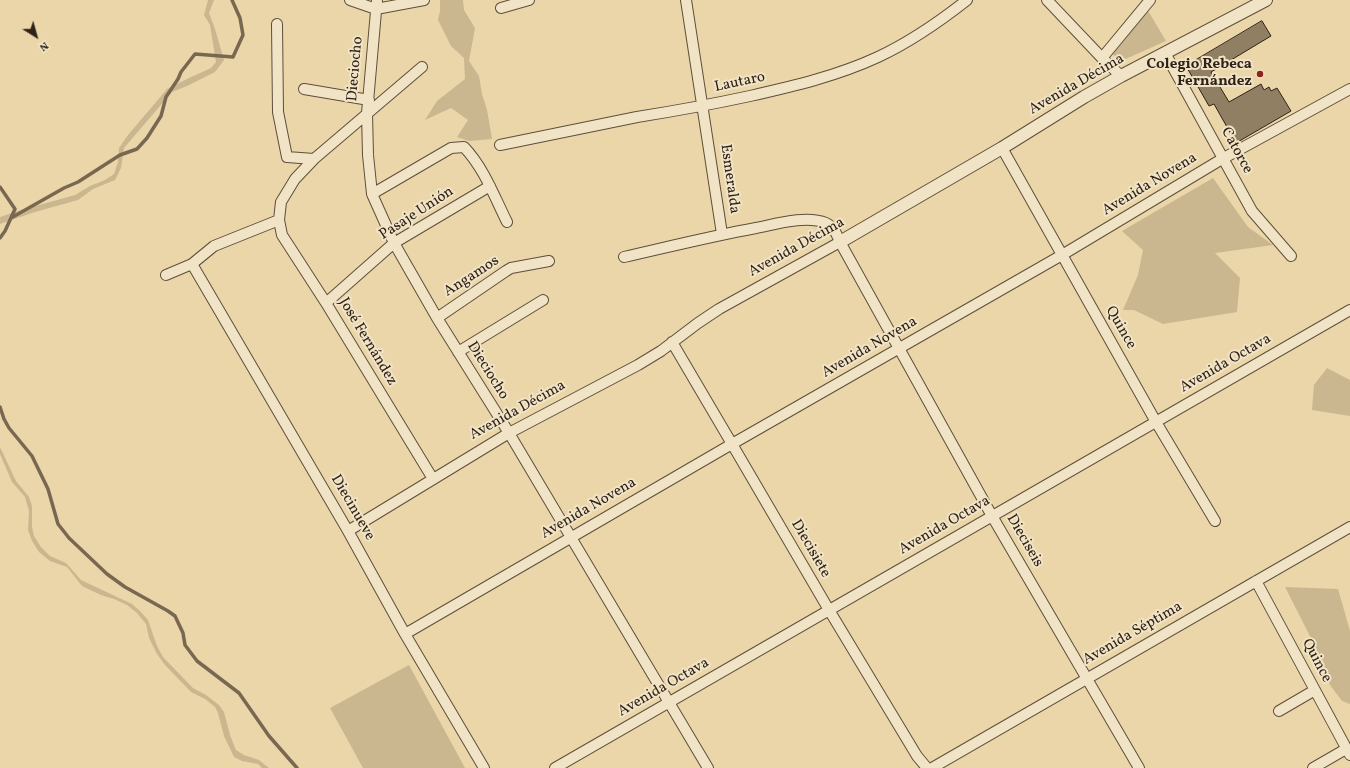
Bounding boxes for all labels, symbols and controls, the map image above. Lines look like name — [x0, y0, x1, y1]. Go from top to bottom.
north arrow — [16, 16, 56, 56]
street label: Dieciocho — [344, 36, 368, 102]
text: N — [36, 38, 51, 54]
street label: Avenida Décima — [1026, 50, 1128, 120]
place label: Colegio Rebeca Fernández — [1146, 56, 1252, 91]
street label: Lautaro — [713, 69, 767, 97]
marker: Colegio Rebeca Fernández — [1255, 69, 1265, 79]
street label: Catorce — [1216, 125, 1256, 177]
street label: Esmeralda — [715, 143, 743, 215]
street label: Avenida Novena — [1099, 150, 1201, 220]
street label: Pasaje Unión — [376, 183, 458, 245]
street label: Avenida Décima — [746, 214, 848, 282]
street label: Angamos — [441, 252, 503, 302]
street label: José Fernández — [334, 295, 400, 389]
street label: Quince — [1101, 303, 1139, 353]
street label: Avenida Novena — [819, 313, 921, 383]
street label: Avenida Octava — [1177, 331, 1275, 397]
street label: Dieciocho — [462, 339, 512, 403]
street label: Avenida Décima — [467, 377, 569, 445]
street label: Diecinueve — [326, 472, 378, 544]
street label: Avenida Novena — [538, 474, 640, 544]
street label: Avenida Octava — [896, 493, 994, 559]
street label: Dieciseis — [1002, 511, 1046, 571]
street label: Diecisiete — [786, 517, 834, 581]
street label: Avenida Séptima — [1080, 598, 1186, 670]
street label: Quince — [1297, 636, 1335, 686]
street label: Avenida Octava — [615, 655, 713, 721]

